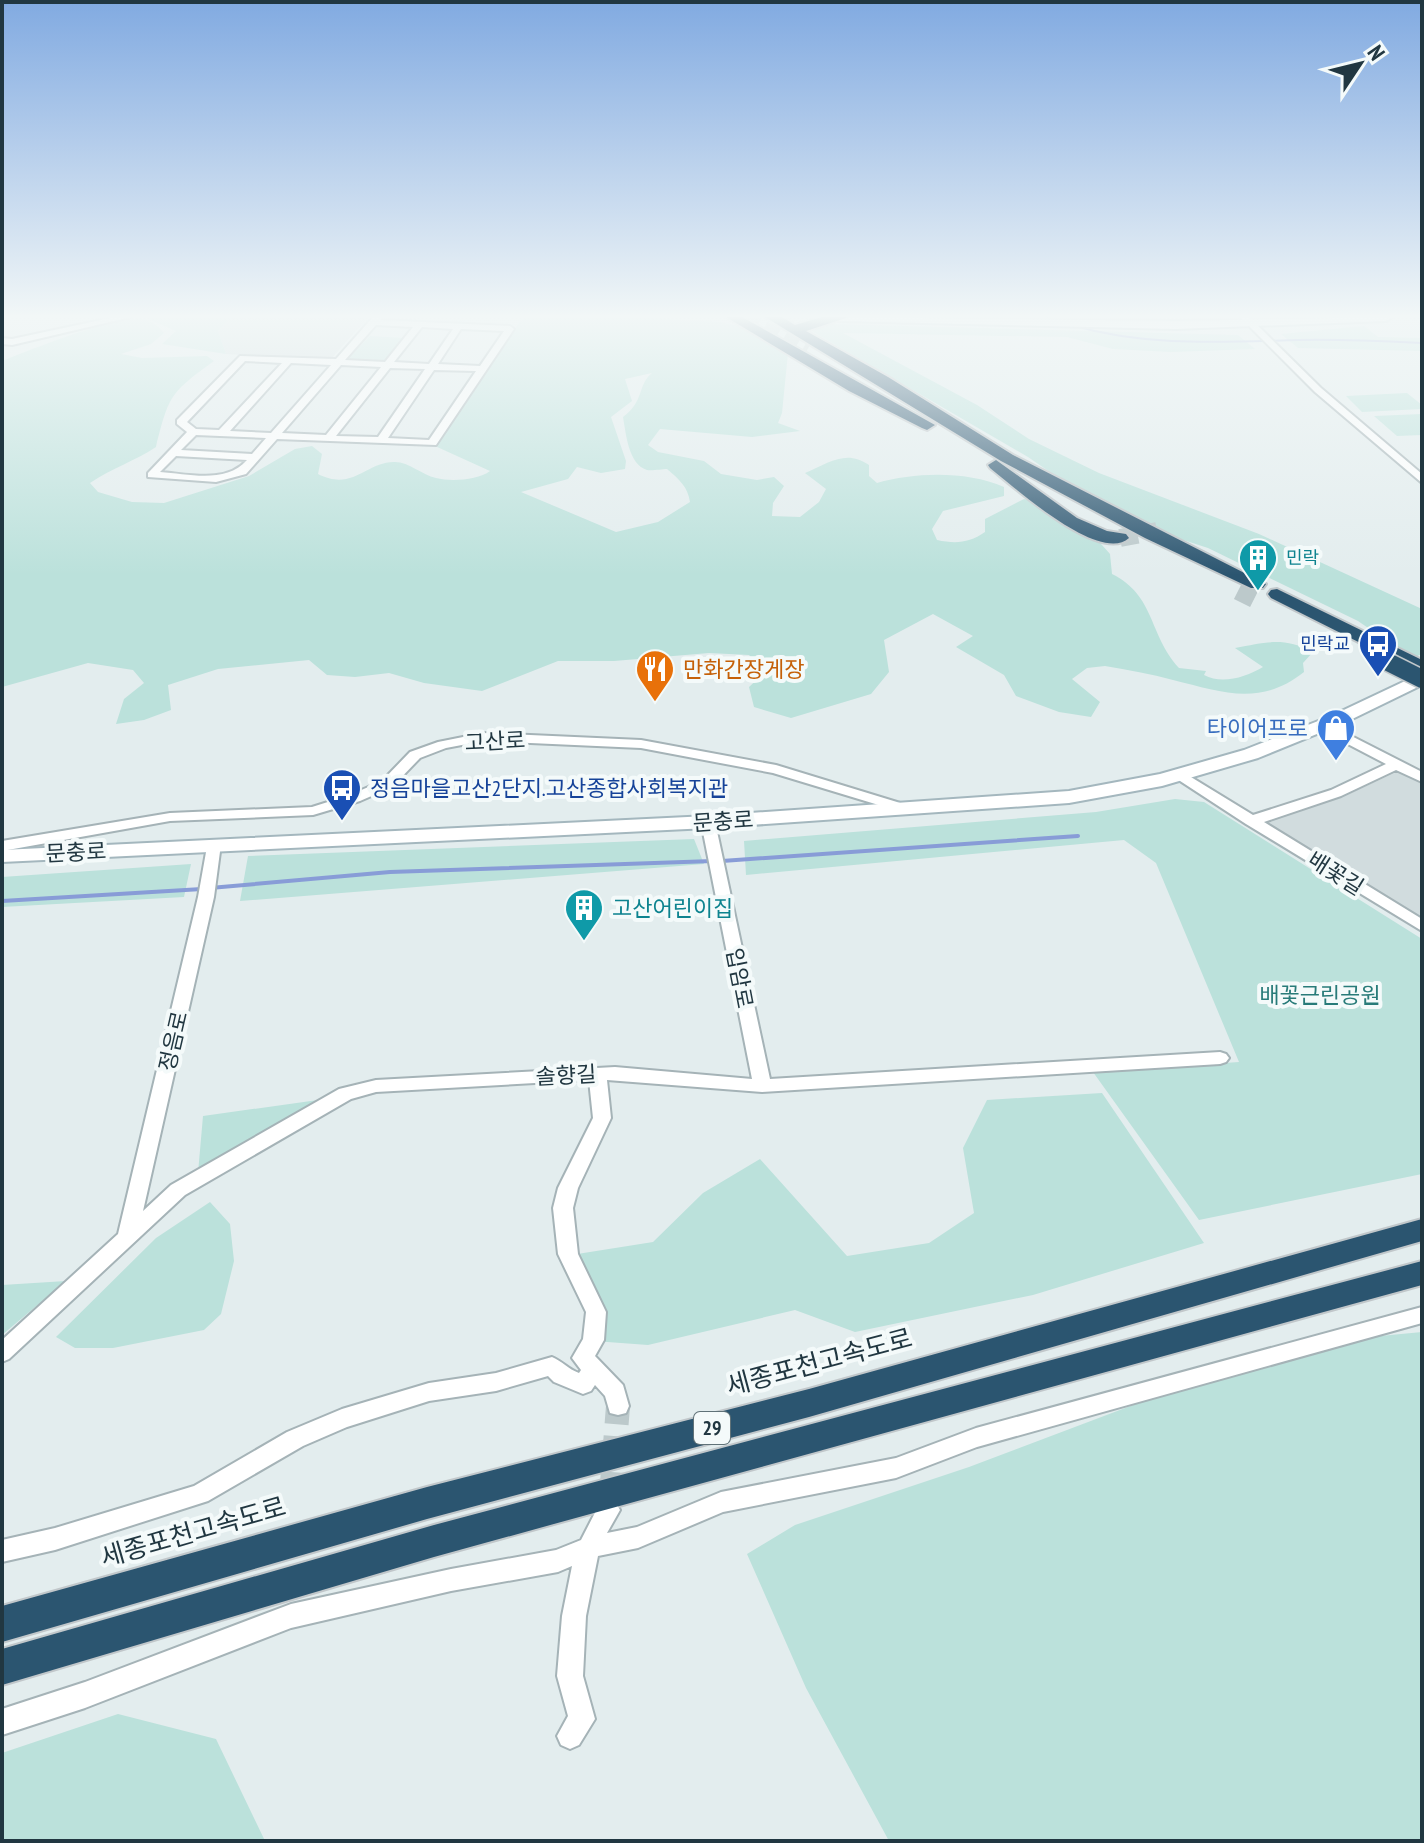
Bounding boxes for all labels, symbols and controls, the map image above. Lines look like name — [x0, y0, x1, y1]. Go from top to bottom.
north arrow — [1320, 24, 1400, 104]
text: N — [1362, 40, 1391, 65]
building icon: 민락 — [1237, 537, 1279, 592]
place label: 민락 — [1286, 546, 1319, 569]
bus stop icon: 민락교 — [1357, 623, 1399, 678]
place label: 민락교 — [1300, 632, 1350, 655]
restaurant icon: 만화간장게장 — [634, 648, 676, 703]
place label: 만화간장게장 — [683, 655, 804, 683]
shop icon: 타이어프로 — [1315, 707, 1357, 762]
place label: 타이어프로 — [1207, 714, 1308, 742]
street label: 고산로 — [464, 725, 526, 757]
bus stop icon: 정음마을고산2단지.고산종합사회복지관 — [321, 767, 363, 822]
place label: 정음마을고산2단지.고산종합사회복지관 — [370, 774, 728, 802]
street label: 문충로 — [692, 805, 754, 837]
street label: 문충로 — [45, 836, 107, 868]
street label: 배꽃길 — [1303, 845, 1369, 901]
building icon: 고산어린이집 — [563, 887, 605, 942]
place label: 고산어린이집 — [612, 894, 733, 922]
street label: 입암로 — [720, 946, 760, 1010]
park label: 배꽃근린공원 — [1259, 981, 1381, 1009]
street label: 정음로 — [153, 1008, 193, 1074]
street label: 솔향길 — [535, 1059, 597, 1091]
street label: 세종포천고속도로 — [722, 1321, 916, 1402]
road number: 29 — [694, 1412, 730, 1444]
street label: 세종포천고속도로 — [96, 1489, 289, 1574]

